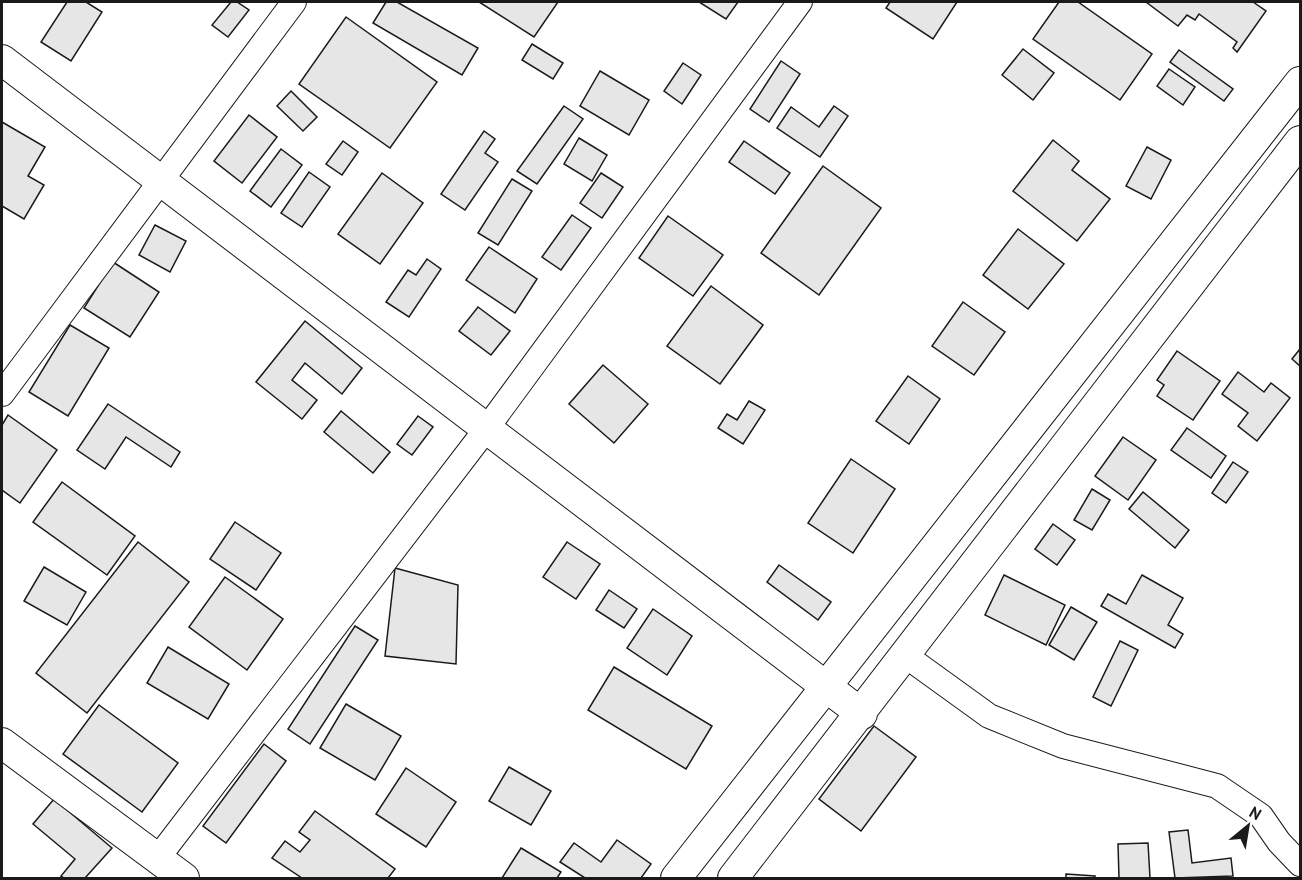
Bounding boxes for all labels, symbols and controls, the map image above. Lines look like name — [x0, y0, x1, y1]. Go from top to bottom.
north arrow — [1218, 796, 1278, 856]
text: N — [1246, 802, 1265, 824]

